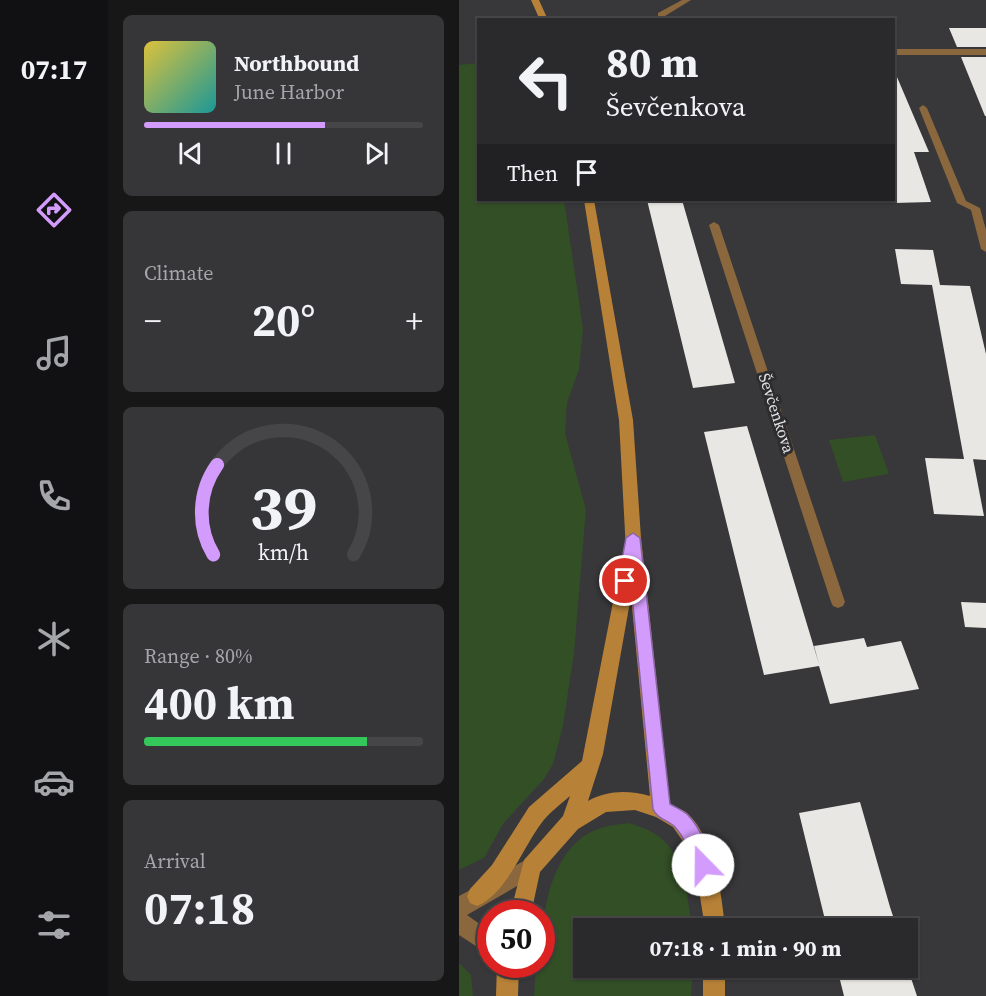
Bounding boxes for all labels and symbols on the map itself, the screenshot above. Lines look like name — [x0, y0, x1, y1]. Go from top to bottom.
street label: Ševčenkova — [754, 370, 801, 457]
pin — [599, 555, 650, 606]
position arrow — [671, 833, 735, 897]
speed limit sign: 50 — [477, 900, 555, 978]

